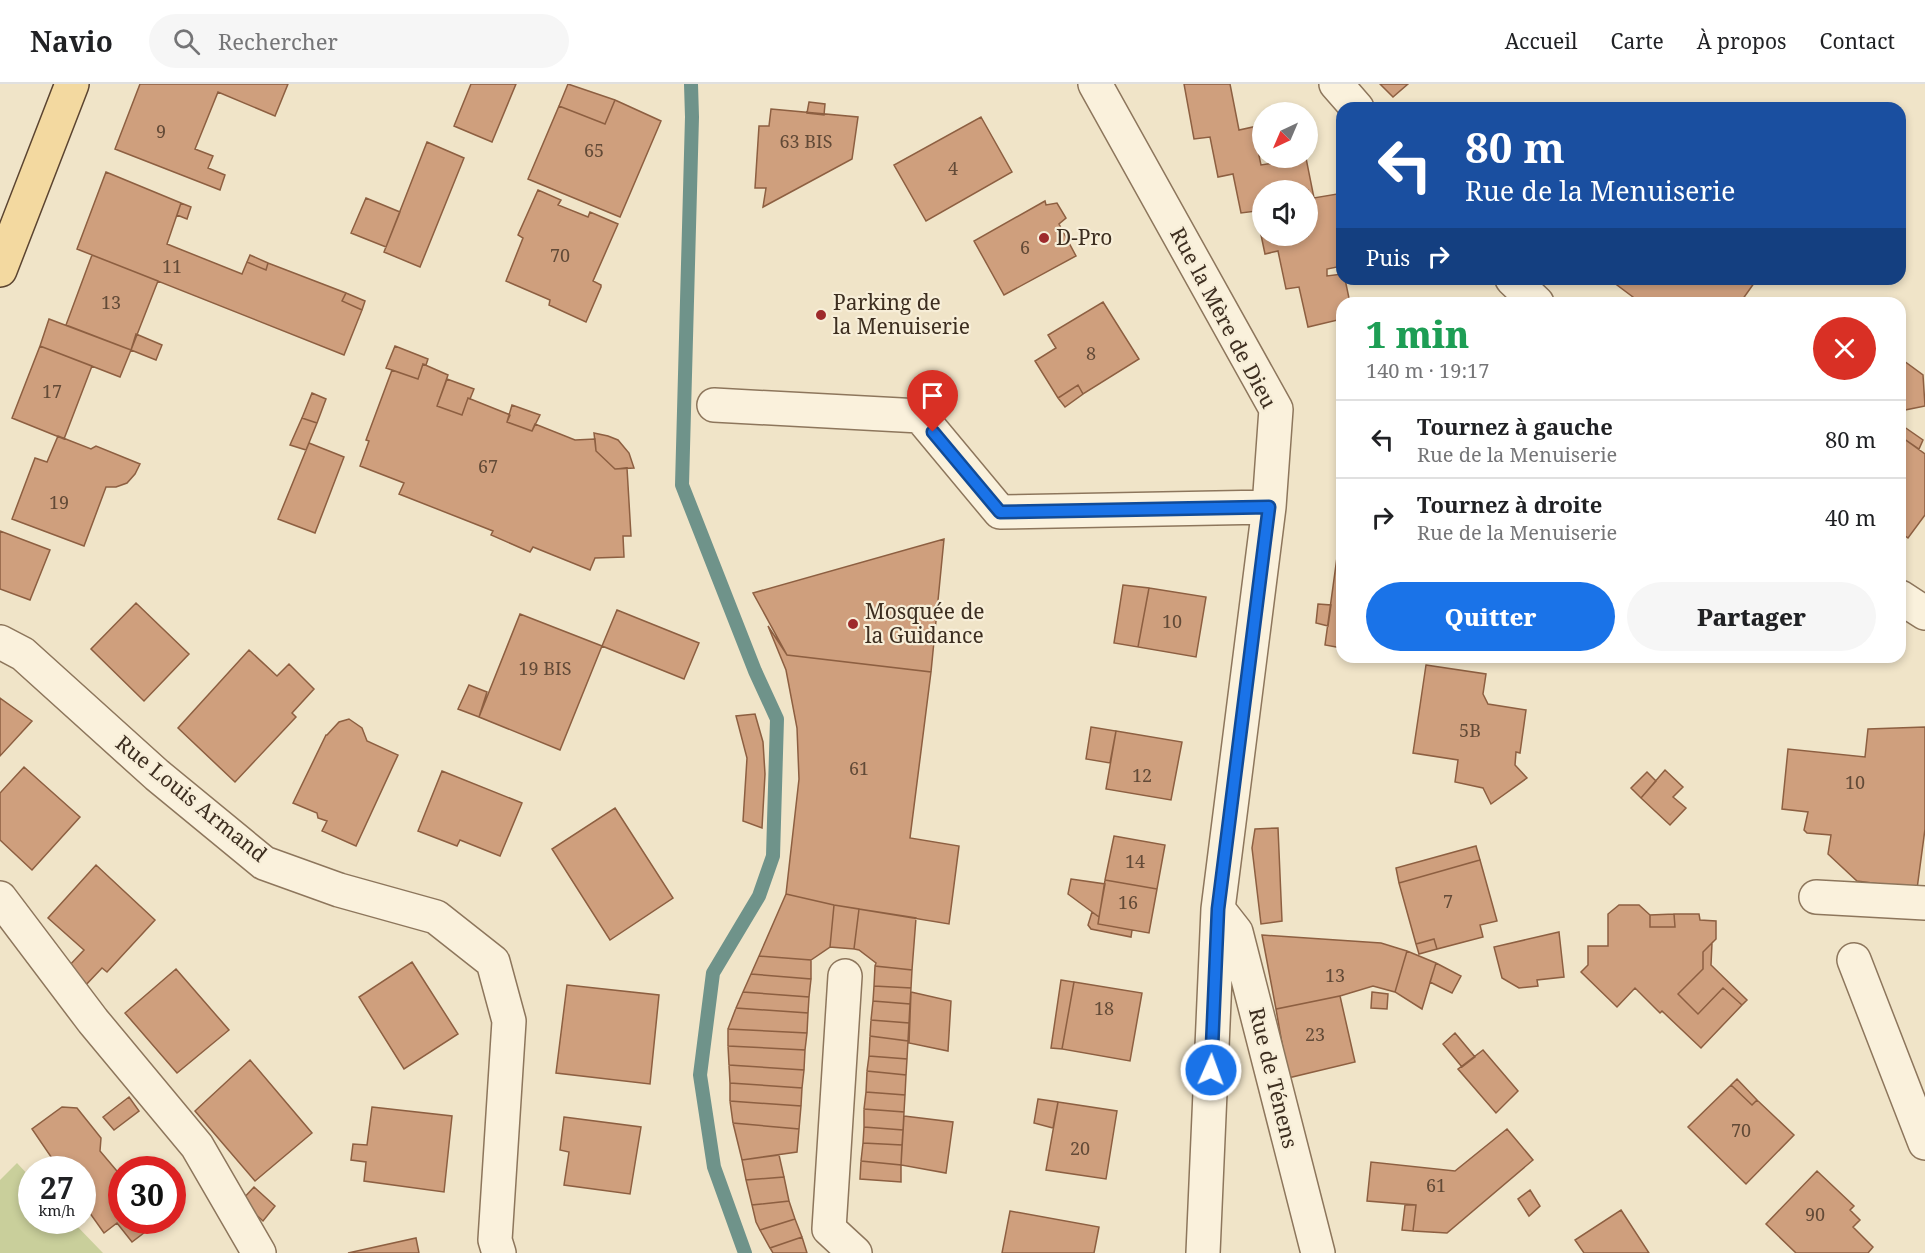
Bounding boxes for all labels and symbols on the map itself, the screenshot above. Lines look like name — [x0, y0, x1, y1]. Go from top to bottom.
north arrow — [1252, 102, 1318, 168]
house number: 9 — [156, 119, 166, 143]
house number: 63 BIS — [780, 129, 832, 153]
house number: 65 — [584, 138, 604, 162]
house number: 4 — [948, 156, 958, 180]
street label: Rue la Mère de Dieu — [1164, 222, 1283, 413]
place label: D-Pro — [1056, 223, 1112, 251]
marker: D-Pro — [1037, 231, 1051, 245]
house number: 6 — [1020, 235, 1030, 259]
house number: 70 — [550, 243, 570, 267]
house number: 11 — [162, 254, 182, 278]
place label: Parking de la Menuiserie — [833, 288, 970, 340]
house number: 13 — [101, 290, 121, 314]
marker: Parking de la Menuiserie — [814, 308, 828, 322]
house number: 8 — [1086, 341, 1096, 365]
pin — [907, 370, 958, 432]
house number: 17 — [42, 379, 62, 403]
house number: 67 — [478, 454, 498, 478]
house number: 19 — [49, 490, 69, 514]
place label: Mosquée de la Guidance — [865, 597, 985, 649]
house number: 10 — [1162, 609, 1182, 633]
marker: Mosquée de la Guidance — [846, 617, 860, 631]
house number: 19 BIS — [519, 656, 571, 680]
house number: 5B — [1459, 718, 1481, 742]
street label: Rue Louis Armand — [110, 729, 273, 868]
house number: 61 — [849, 756, 869, 780]
house number: 12 — [1132, 763, 1152, 787]
house number: 10 — [1845, 770, 1865, 794]
house number: 14 — [1125, 849, 1145, 873]
house number: 7 — [1443, 889, 1453, 913]
house number: 16 — [1118, 890, 1138, 914]
house number: 13 — [1325, 963, 1345, 987]
house number: 18 — [1094, 996, 1114, 1020]
street label: Rue de Ténens — [1243, 1004, 1305, 1151]
house number: 23 — [1305, 1022, 1325, 1046]
position arrow — [1179, 1038, 1243, 1102]
house number: 70 — [1731, 1118, 1751, 1142]
house number: 20 — [1070, 1136, 1090, 1160]
speed limit sign: 30 — [108, 1156, 186, 1234]
house number: 61 — [1426, 1173, 1446, 1197]
house number: 90 — [1805, 1202, 1825, 1226]

